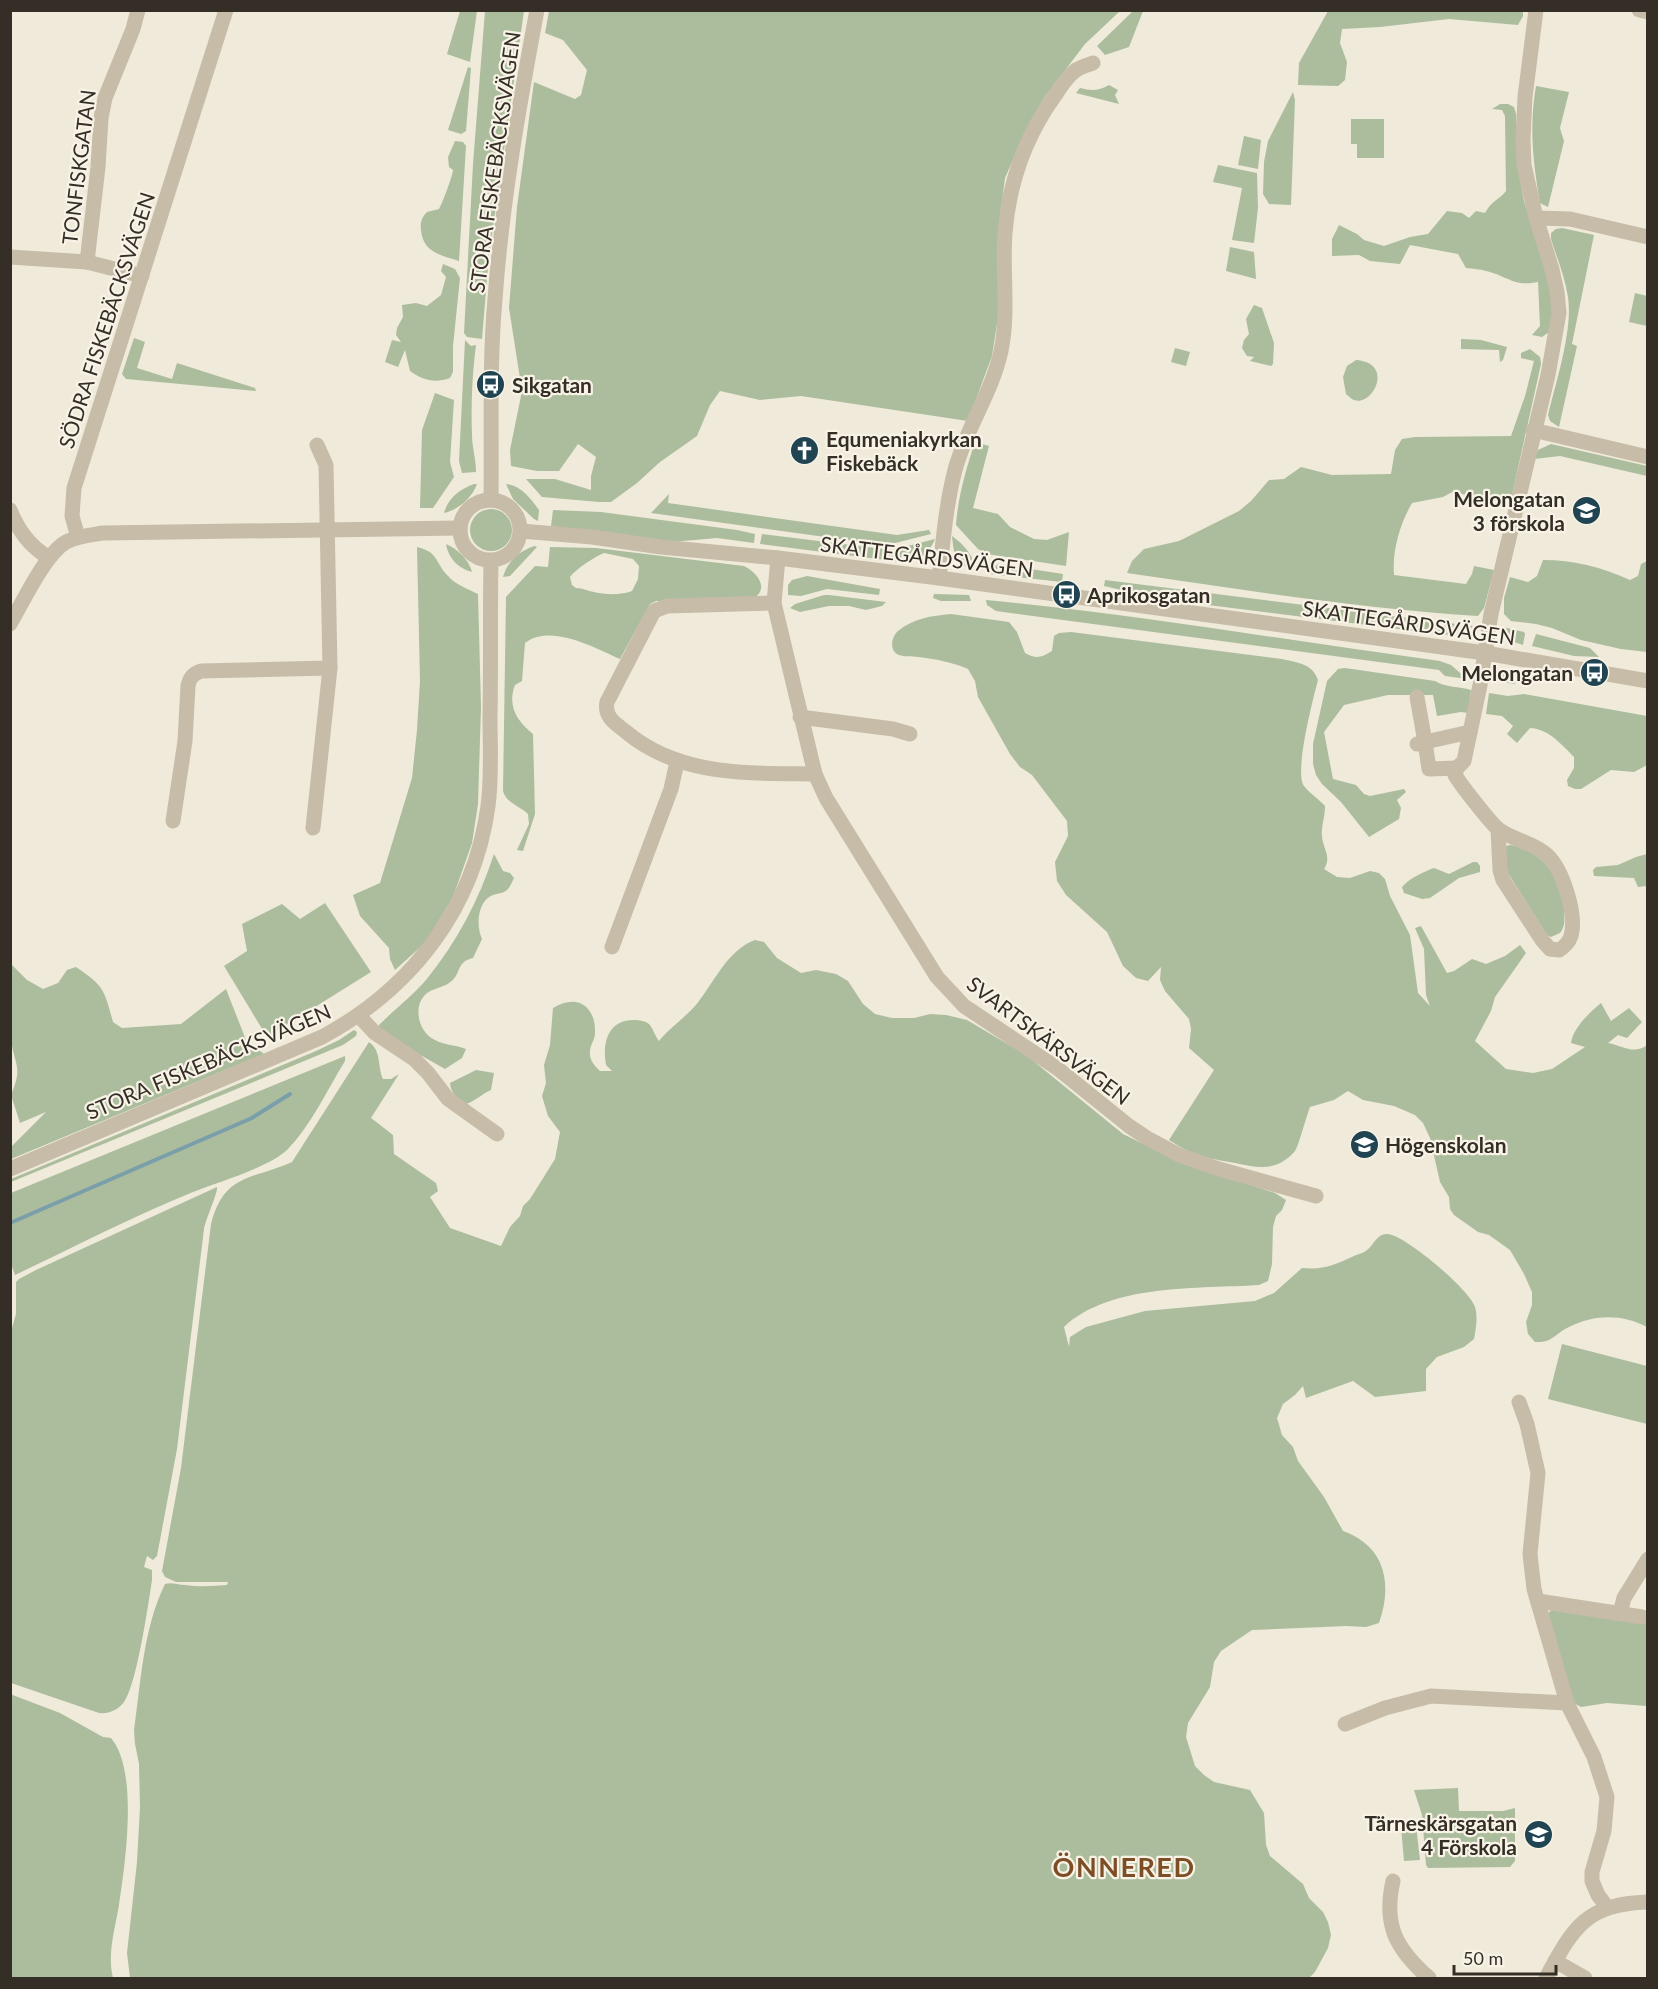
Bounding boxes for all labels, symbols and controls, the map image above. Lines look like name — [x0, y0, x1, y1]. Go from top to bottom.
street label: STORA FISKEBÄCKSVÄGEN — [463, 30, 525, 294]
street label: TONFISKGATAN — [56, 88, 100, 246]
street label: SÖDRA FISKEBÄCKSVÄGEN — [53, 189, 159, 451]
bus stop icon: Sikgatan — [475, 368, 507, 400]
place label: Sikgatan — [512, 372, 592, 397]
place label: Equmeniakyrkan Fiskebäck — [826, 426, 982, 475]
church icon: Equmeniakyrkan Fiskebäck — [789, 434, 821, 466]
place label: Melongatan 3 förskola — [1453, 486, 1565, 535]
school or university icon: Melongatan 3 förskola — [1570, 494, 1602, 526]
street label: SKATTEGÅRDSVÄGEN — [819, 531, 1035, 581]
bus stop icon: Aprikosgatan — [1050, 578, 1082, 610]
place label: Aprikosgatan — [1086, 582, 1210, 607]
street label: SKATTEGÅRDSVÄGEN — [1301, 595, 1517, 649]
bus stop icon: Melongatan — [1578, 656, 1610, 688]
place label: Melongatan — [1461, 660, 1573, 685]
street label: SVARTSKÄRSVÄGEN — [963, 971, 1135, 1109]
street label: STORA FISKEBÄCKSVÄGEN — [82, 998, 334, 1124]
school or university icon: Högenskolan — [1348, 1128, 1380, 1160]
place label: Högenskolan — [1385, 1132, 1507, 1157]
place label: Tärneskärsgatan 4 Förskola — [1365, 1810, 1517, 1859]
school or university icon: Tärneskärsgatan 4 Förskola — [1522, 1818, 1554, 1850]
district label: ÖNNERED — [1053, 1850, 1195, 1883]
scale bar — [1454, 1938, 1556, 1976]
text: 50 m — [1463, 1947, 1503, 1969]

